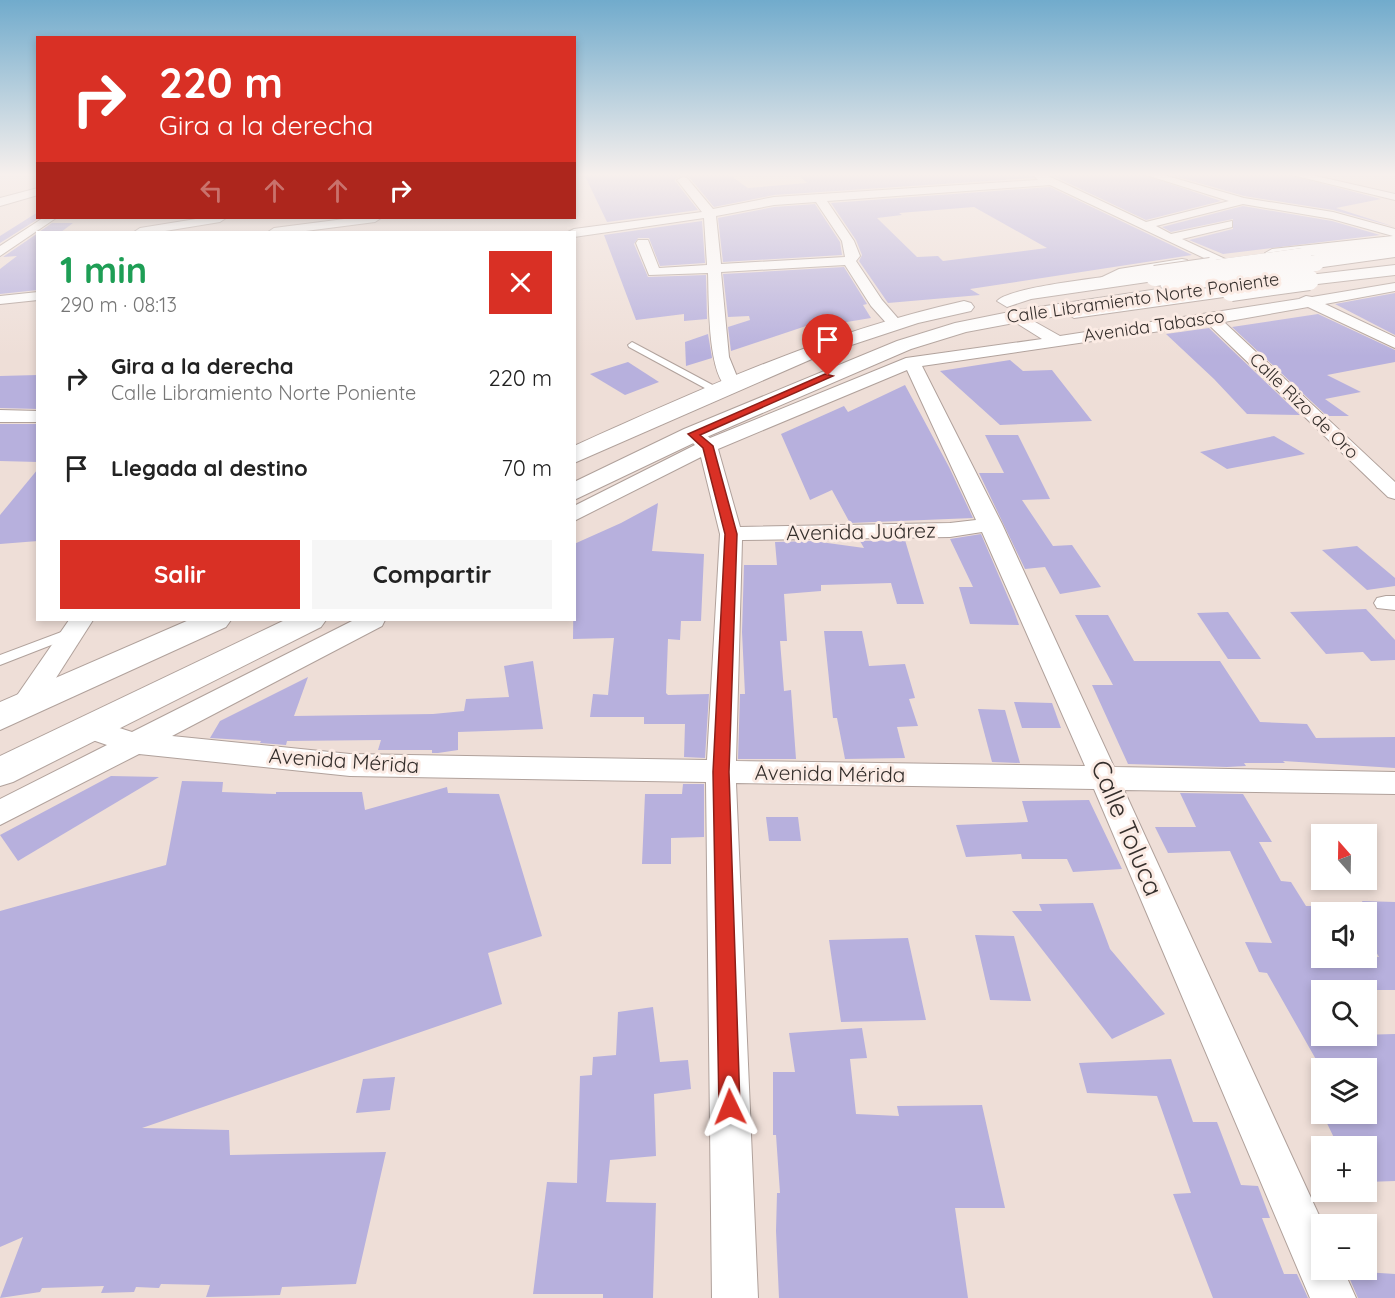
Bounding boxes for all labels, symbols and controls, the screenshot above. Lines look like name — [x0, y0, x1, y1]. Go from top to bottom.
text: 220 m — [159, 56, 283, 109]
icon: right — [60, 60, 138, 138]
text: Gira a la derecha — [159, 108, 373, 142]
icon: left — [195, 174, 228, 207]
icon: ahead — [258, 174, 291, 207]
icon: ahead — [321, 174, 354, 207]
icon: right — [384, 174, 417, 207]
text: 1 min — [60, 247, 147, 292]
button: close — [489, 251, 552, 314]
street label: Calle Libramiento Norte Poniente — [1005, 267, 1281, 328]
text: 290 m · 08:13 — [60, 292, 177, 317]
street label: Avenida Tabasco — [1082, 304, 1226, 347]
pin — [802, 314, 853, 376]
icon: arrive — [811, 323, 844, 356]
street label: Calle Rizo de Oro — [1245, 348, 1364, 464]
text: Gira a la derecha — [111, 352, 294, 380]
icon: right — [60, 362, 93, 395]
text: 220 m — [488, 364, 552, 392]
text: Calle Libramiento Norte Poniente — [111, 380, 416, 405]
icon: arrive — [60, 452, 93, 485]
text: Llegada al destino — [111, 454, 308, 482]
text: 70 m — [502, 454, 552, 482]
street label: Avenida Juárez — [786, 517, 936, 545]
button: Salir — [60, 540, 300, 609]
button: Compartir — [312, 540, 552, 609]
street label: Avenida Mérida — [268, 742, 420, 778]
street label: Calle Toluca — [1084, 755, 1171, 901]
street label: Avenida Mérida — [754, 759, 906, 787]
north arrow — [1311, 824, 1377, 890]
map controls — [1311, 824, 1377, 1280]
button: sound — [1311, 902, 1377, 968]
button: search — [1311, 980, 1377, 1046]
button: layers — [1311, 1058, 1377, 1124]
position arrow — [698, 1075, 762, 1139]
button: + — [1311, 1136, 1377, 1202]
button: − — [1311, 1214, 1377, 1280]

